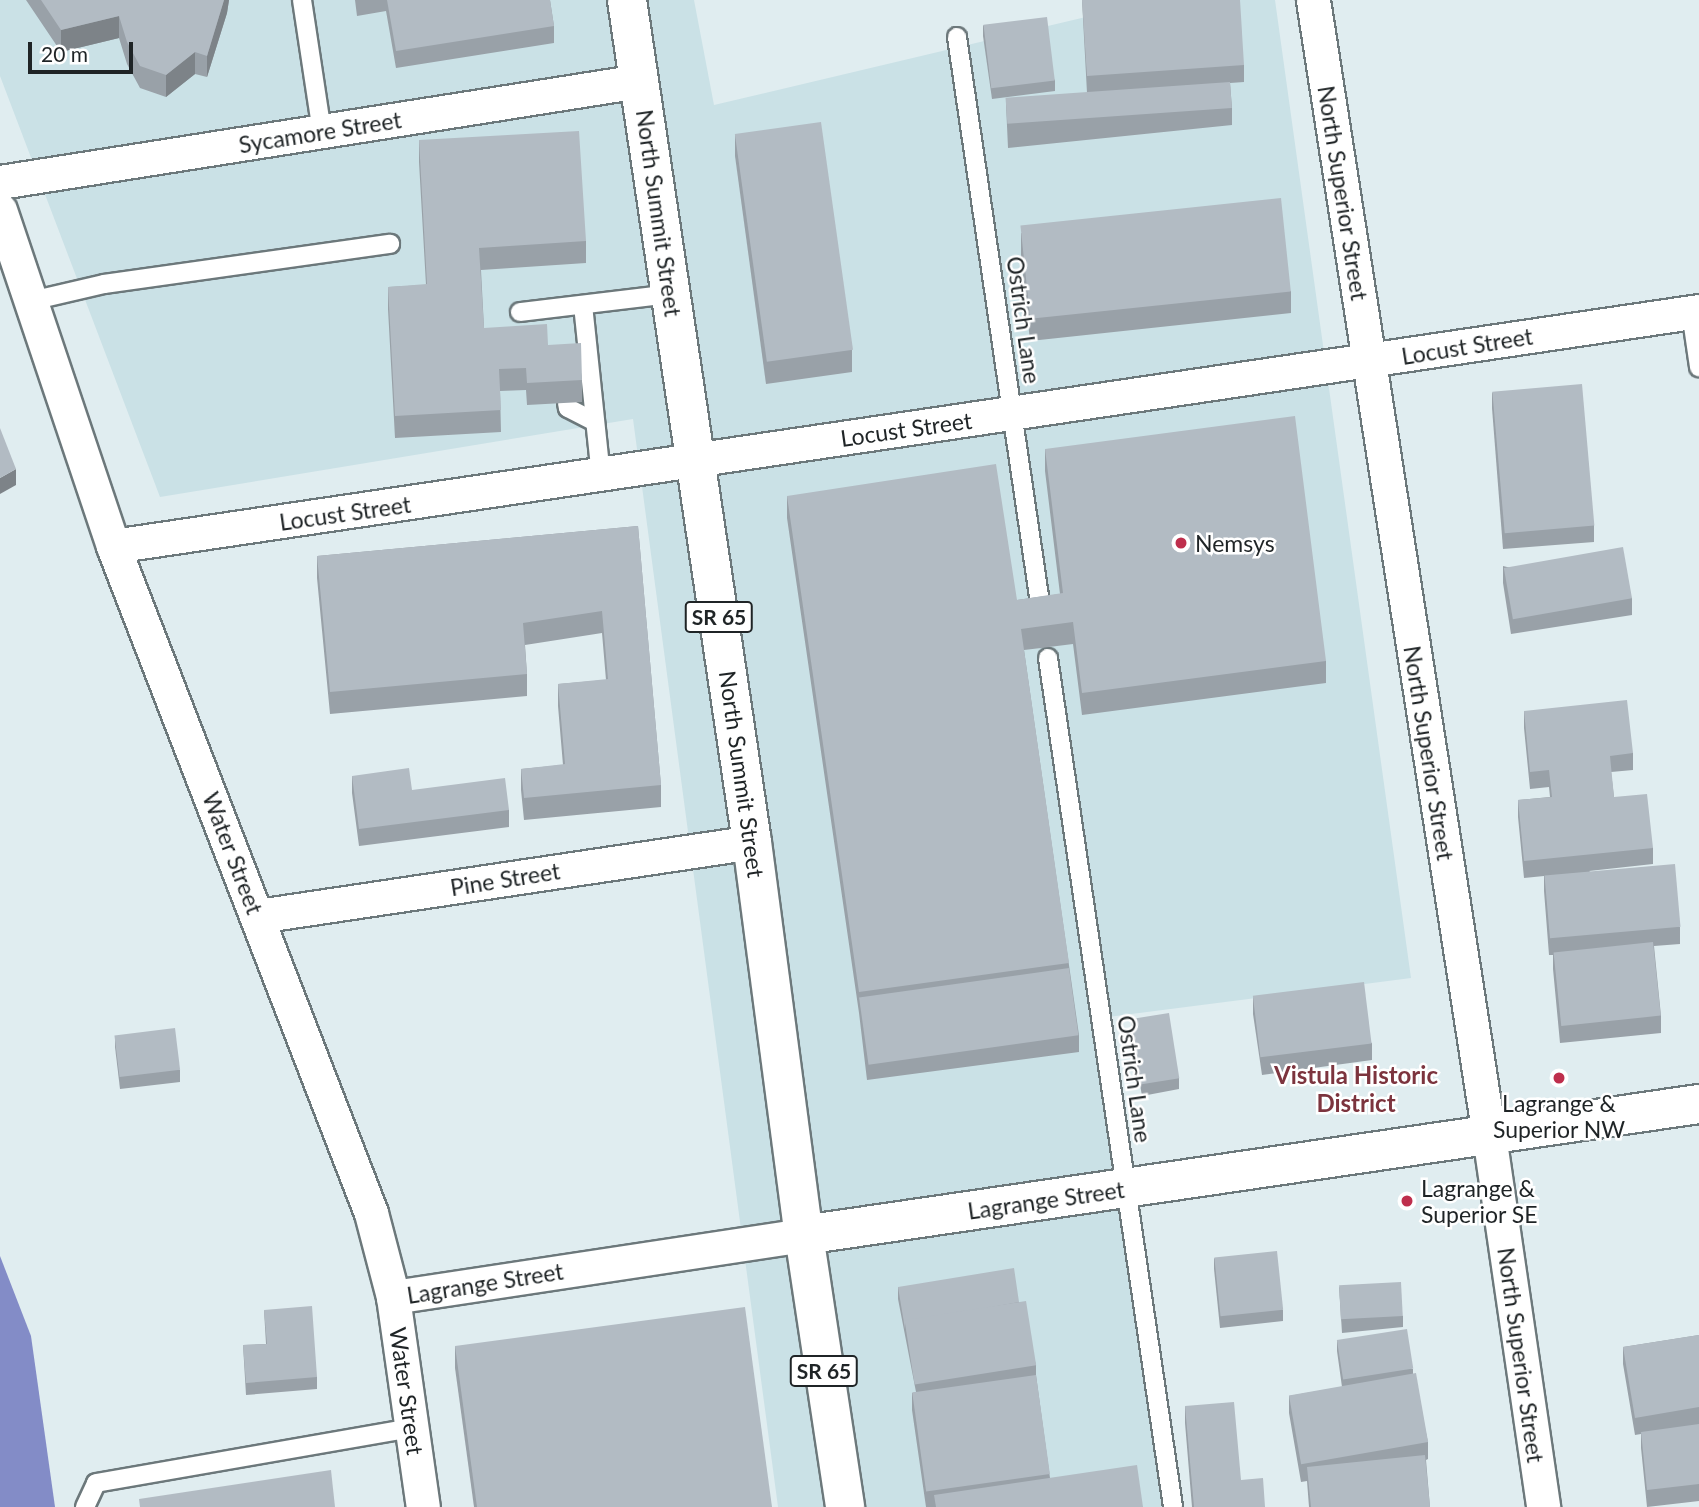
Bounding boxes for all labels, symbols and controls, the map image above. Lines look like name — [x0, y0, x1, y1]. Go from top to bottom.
scale bar — [32, 28, 136, 72]
text: 20 m — [41, 41, 88, 66]
street label: North Superior Street — [1312, 83, 1374, 303]
street label: Sycamore Street — [237, 106, 403, 158]
street label: North Summit Street — [631, 108, 687, 318]
street label: Ostrich Lane — [1001, 255, 1047, 385]
street label: Locust Street — [1399, 322, 1535, 370]
street label: Locust Street — [838, 406, 974, 452]
street label: Locust Street — [277, 490, 413, 536]
place label: Nemsys — [1195, 529, 1275, 557]
marker: Nemsys — [1173, 535, 1189, 551]
road number: SR 65 — [684, 600, 754, 634]
street label: North Superior Street — [1398, 643, 1460, 863]
street label: North Summit Street — [714, 669, 770, 879]
street label: Water Street — [197, 788, 269, 918]
street label: Pine Street — [448, 857, 562, 901]
street label: Ostrich Lane — [1112, 1014, 1158, 1144]
district label: Vistula Historic District — [1274, 1061, 1438, 1117]
marker: Lagrange & Superior NW — [1551, 1070, 1567, 1086]
place label: Lagrange & Superior NW — [1493, 1089, 1625, 1143]
place label: Lagrange & Superior SE — [1421, 1174, 1538, 1228]
street label: Lagrange Street — [966, 1175, 1126, 1225]
marker: Lagrange & Superior SE — [1399, 1193, 1415, 1209]
street label: North Superior Street — [1492, 1245, 1550, 1465]
street label: Lagrange Street — [405, 1257, 565, 1309]
street label: Water Street — [384, 1325, 430, 1457]
road number: SR 65 — [789, 1354, 859, 1388]

